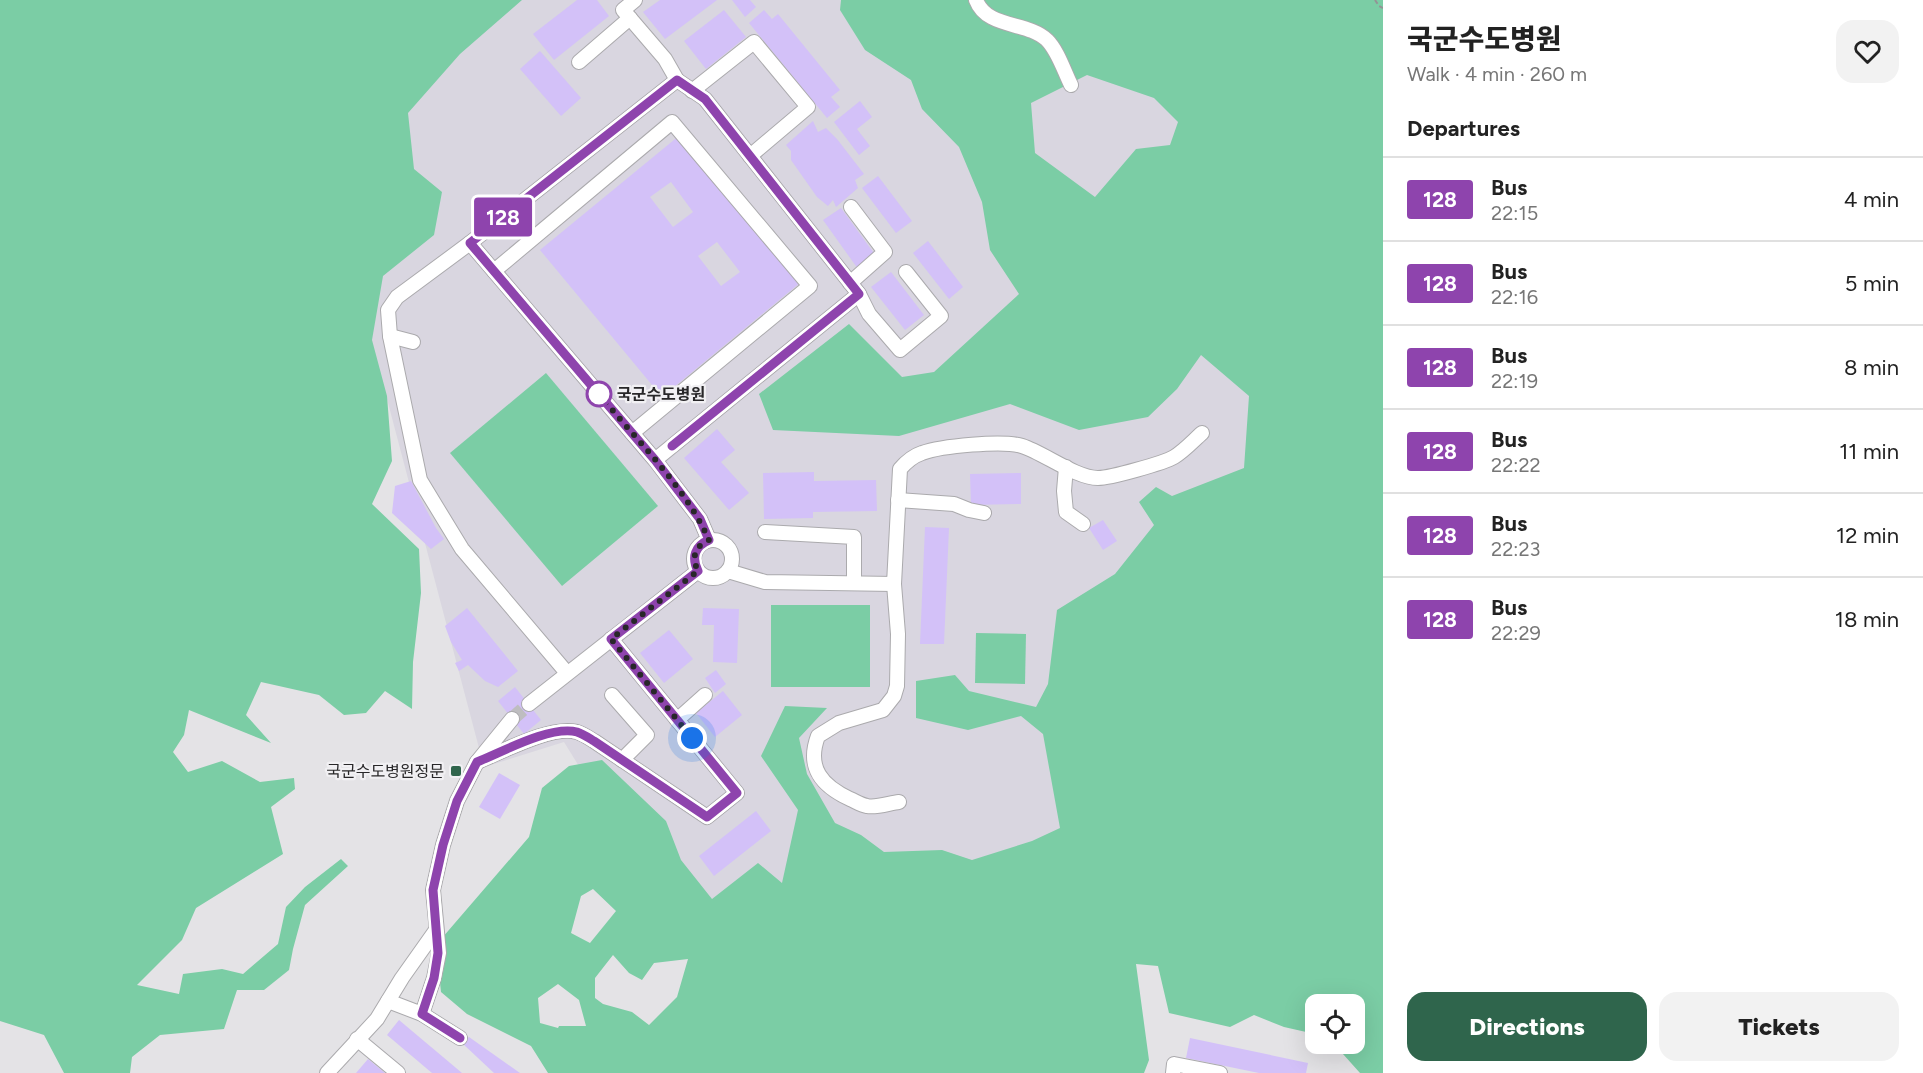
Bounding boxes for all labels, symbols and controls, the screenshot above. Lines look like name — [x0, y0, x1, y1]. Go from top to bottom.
button: heart — [1836, 20, 1899, 83]
text: 국군수도병원 — [1407, 22, 1562, 56]
text: Walk · 4 min · 260 m — [1407, 62, 1587, 86]
text: Departures — [1407, 115, 1520, 142]
text: Bus — [1491, 174, 1527, 201]
text: 4 min — [1844, 186, 1899, 213]
text: 128 — [1423, 187, 1457, 212]
line badge: 128 — [468, 198, 538, 236]
text: 22:15 — [1491, 201, 1538, 225]
text: 128 — [486, 205, 520, 230]
text: Bus — [1491, 258, 1527, 285]
text: 5 min — [1845, 270, 1899, 297]
text: 128 — [1423, 271, 1457, 296]
text: 22:16 — [1491, 285, 1538, 309]
text: Bus — [1491, 342, 1527, 369]
text: 8 min — [1844, 354, 1899, 381]
text: 128 — [1423, 355, 1457, 380]
text: 22:19 — [1491, 369, 1538, 393]
marker: 국군수도병원 — [586, 381, 612, 407]
place label: 국군수도병원 — [617, 385, 705, 404]
text: Bus — [1491, 426, 1527, 453]
text: 11 min — [1839, 438, 1899, 465]
text: 128 — [1423, 439, 1457, 464]
text: 22:22 — [1491, 453, 1541, 477]
text: Bus — [1491, 510, 1527, 537]
text: 12 min — [1836, 522, 1899, 549]
text: 128 — [1423, 523, 1457, 548]
text: 22:23 — [1491, 537, 1540, 561]
text: Bus — [1491, 594, 1527, 621]
text: 18 min — [1835, 606, 1899, 633]
text: 128 — [1423, 607, 1457, 632]
text: 22:29 — [1491, 621, 1541, 645]
your location — [677, 723, 707, 753]
place label: 국군수도병원정문 — [326, 762, 444, 781]
marker: 국군수도병원정문 — [449, 764, 463, 778]
button: Directions — [1407, 992, 1647, 1061]
button: Tickets — [1659, 992, 1899, 1061]
map controls — [1305, 994, 1365, 1054]
button: locate — [1305, 994, 1365, 1054]

